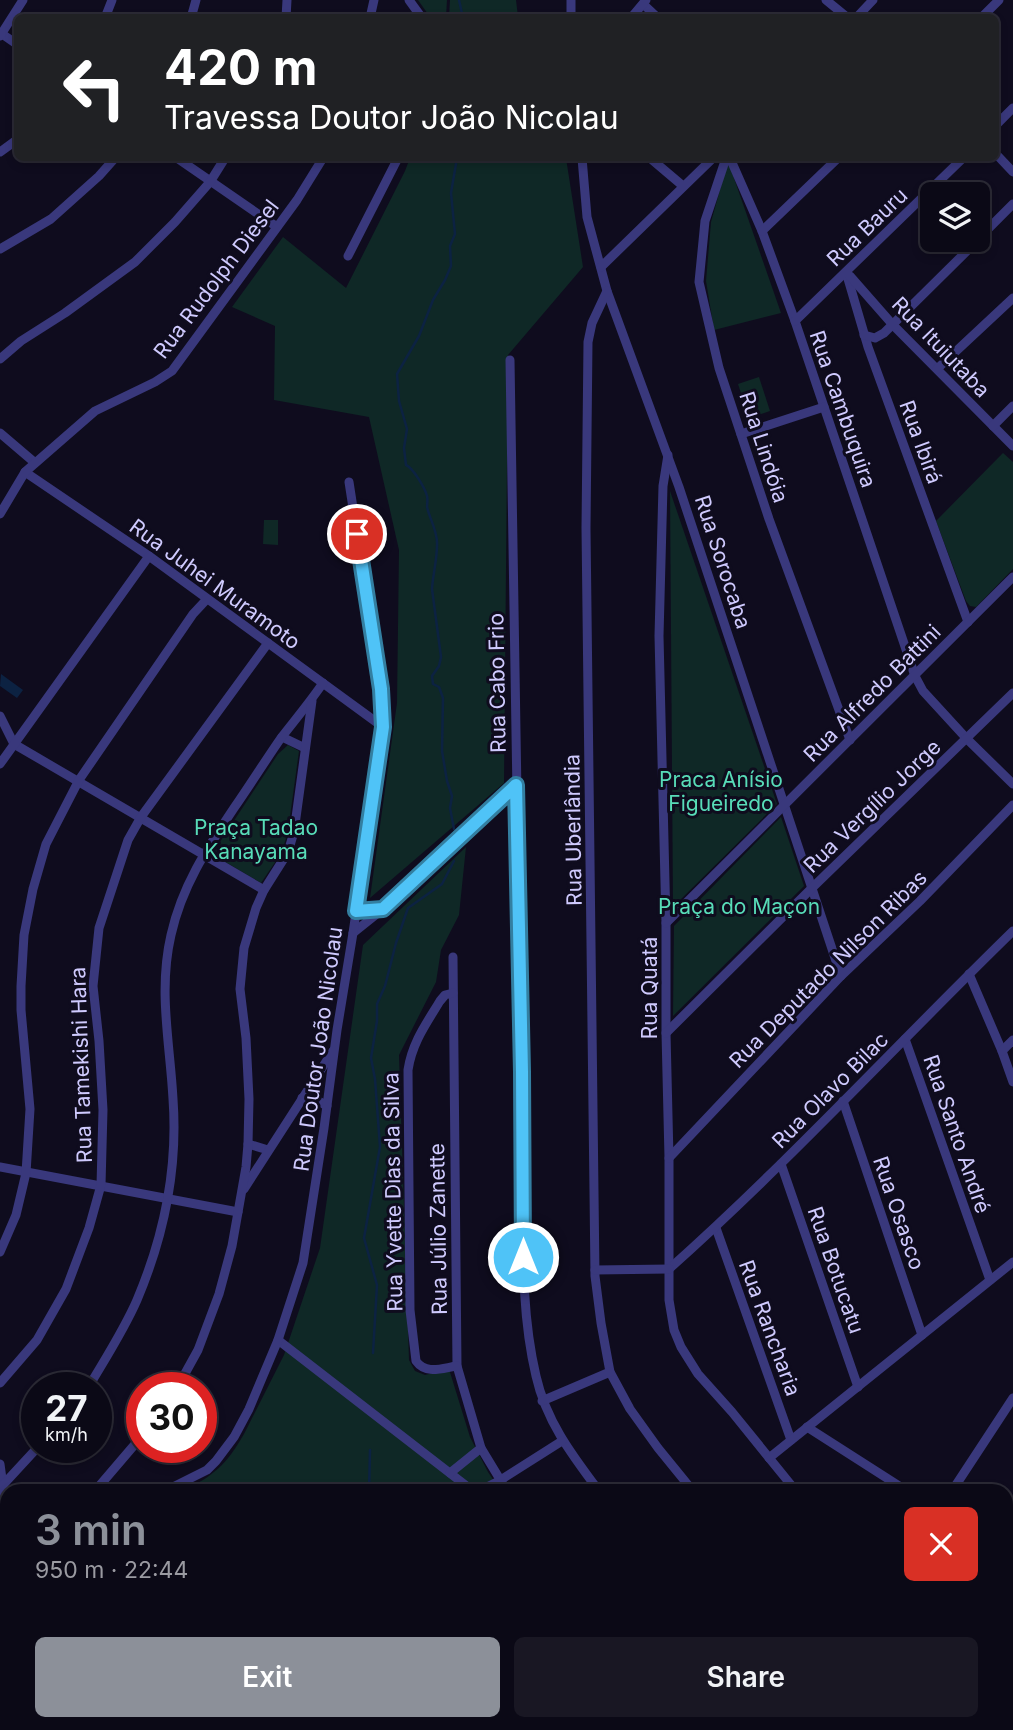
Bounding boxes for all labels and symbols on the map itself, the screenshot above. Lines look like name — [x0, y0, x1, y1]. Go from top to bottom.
street label: Rua Bauru — [822, 183, 912, 271]
street label: Rua Rudolph Diesel — [148, 195, 284, 363]
street label: Rua Ituiutaba — [887, 292, 995, 402]
street label: Rua Cambuquira — [804, 327, 882, 491]
street label: Rua Lindóia — [734, 388, 794, 506]
street label: Rua Ibirá — [894, 397, 948, 487]
street label: Rua Sorocaba — [690, 492, 756, 632]
pin — [327, 504, 387, 564]
street label: Rua Juhei Muramoto — [125, 514, 305, 654]
street label: Rua Cabo Frio — [483, 613, 511, 753]
street label: Rua Alfredo Battini — [798, 619, 946, 767]
street label: Rua Vergílio Jorge — [798, 734, 946, 878]
street label: Rua Uberlândia — [559, 754, 587, 906]
park label: Praca Anísio Figueiredo — [659, 767, 783, 816]
park label: Praça Tadao Kanayama — [194, 815, 318, 864]
street label: Rua Deputado Nilson Ribas — [724, 865, 932, 1073]
park label: Praça do Maçon — [658, 894, 820, 919]
street label: Rua Doutor João Nicolau — [288, 925, 348, 1173]
street label: Rua Quatá — [637, 937, 662, 1039]
street label: Rua Tamekishi Hara — [65, 966, 97, 1164]
street label: Rua Olavo Bilac — [767, 1027, 893, 1153]
street label: Rua Santo André — [918, 1051, 996, 1217]
street label: Rua Yvette Dias da Silva — [378, 1072, 408, 1312]
street label: Rua Júlio Zanette — [424, 1143, 452, 1315]
street label: Rua Osasco — [868, 1153, 930, 1273]
street label: Rua Botucatu — [803, 1203, 869, 1337]
position arrow — [486, 1220, 560, 1294]
street label: Rua Rancharia — [734, 1257, 806, 1399]
speed limit sign: 30 — [126, 1372, 217, 1463]

